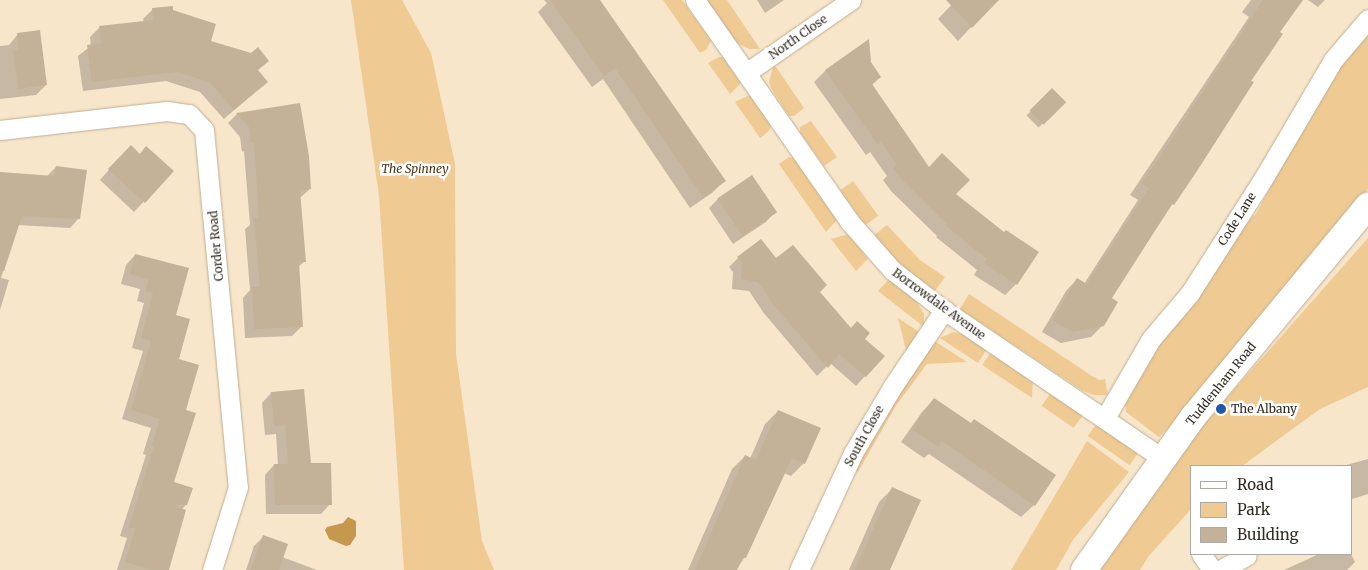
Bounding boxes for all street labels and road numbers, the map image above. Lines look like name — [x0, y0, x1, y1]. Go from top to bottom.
street label: North Close — [766, 12, 830, 62]
street label: Code Lane — [1215, 190, 1259, 248]
street label: Corder Road — [206, 210, 226, 282]
street label: Borrowdale Avenue — [890, 265, 988, 343]
street label: Tuddenham Road — [1183, 340, 1259, 428]
street label: South Close — [841, 403, 887, 469]

